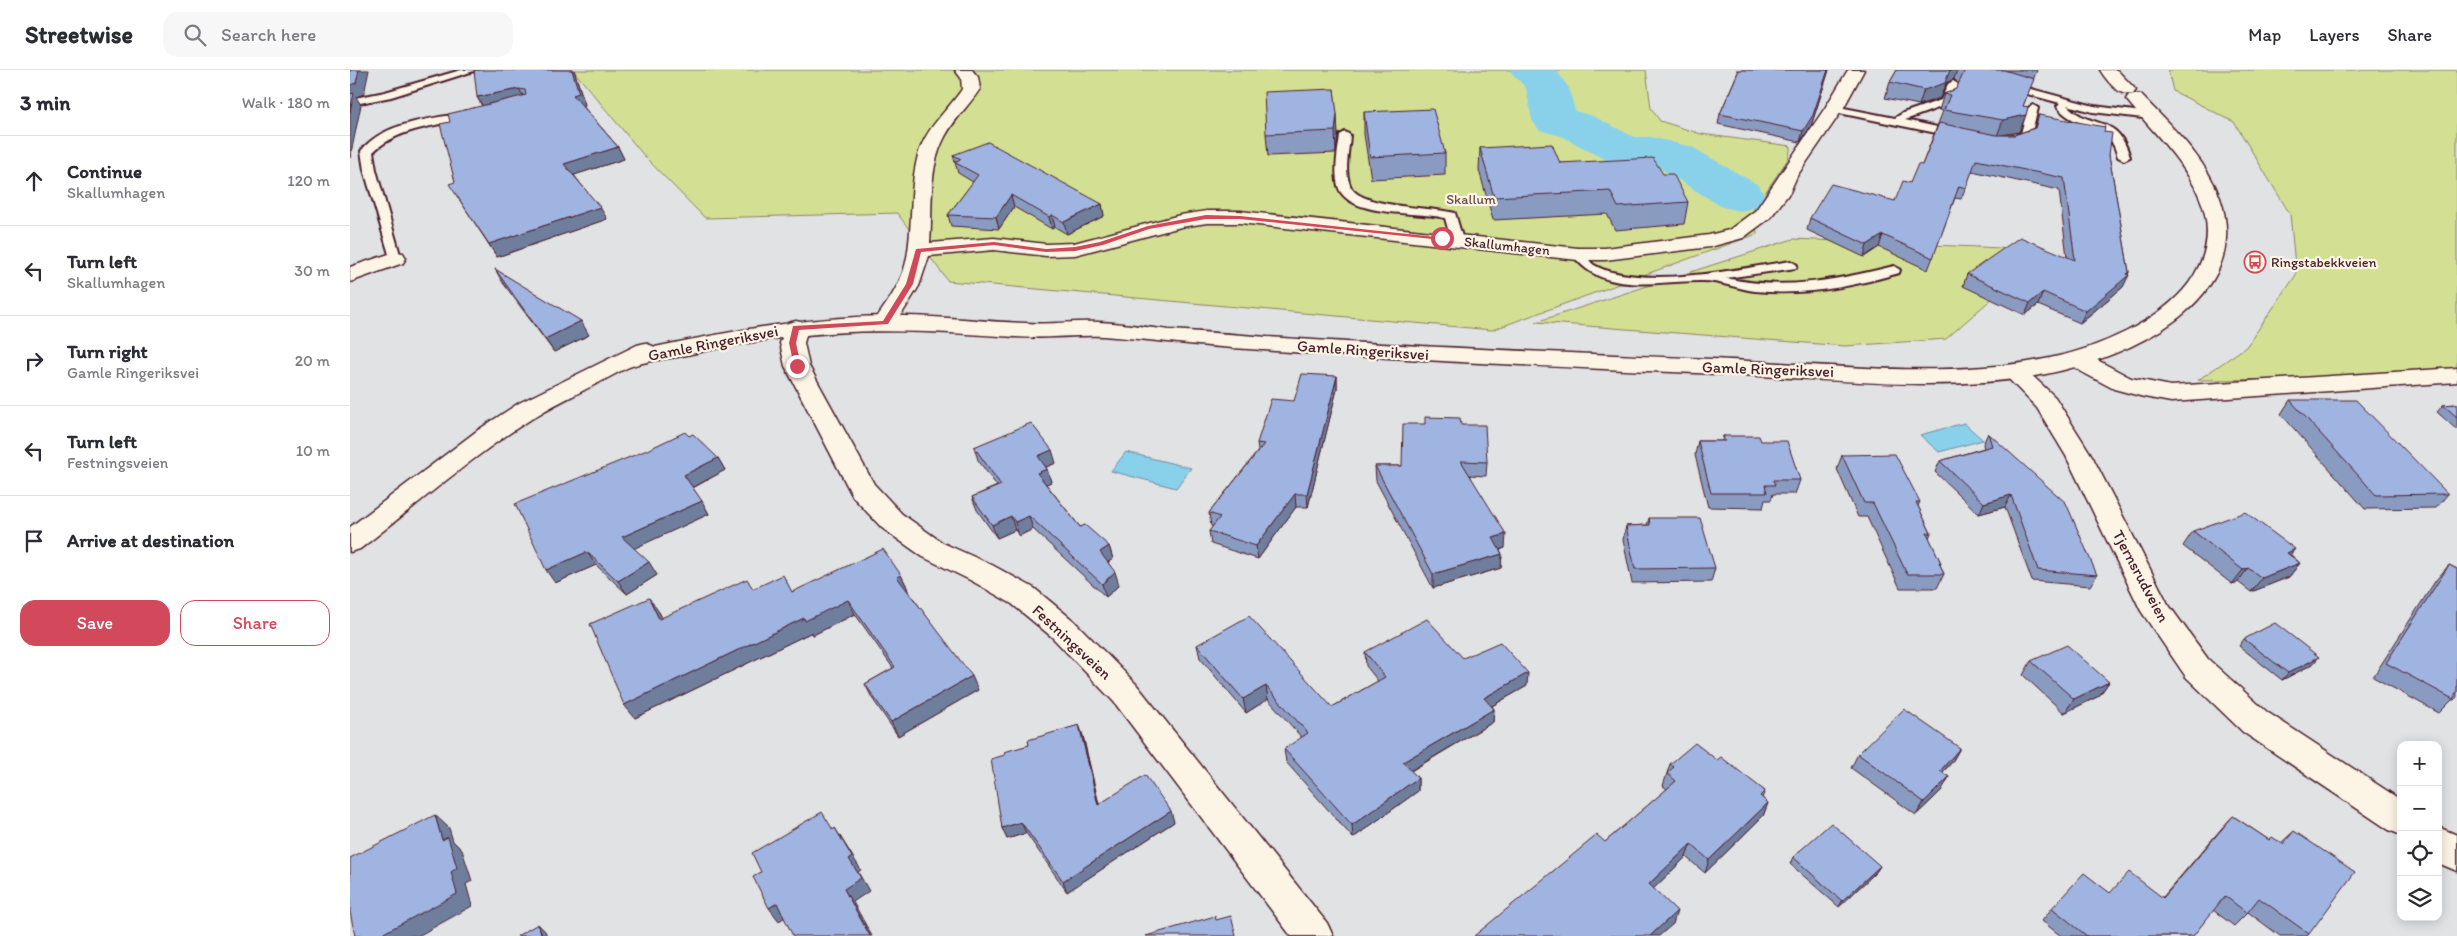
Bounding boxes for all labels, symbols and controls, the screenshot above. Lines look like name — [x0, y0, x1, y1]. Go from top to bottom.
search box — [163, 12, 513, 57]
text: Streetwise — [25, 20, 133, 49]
icon: search — [181, 21, 209, 49]
text: Search here — [221, 23, 316, 46]
text: Map — [2248, 24, 2281, 46]
text: Layers — [2309, 24, 2359, 46]
text: Share — [2387, 24, 2432, 46]
text: 3 min — [20, 90, 70, 115]
text: Walk · 180 m — [242, 93, 330, 112]
text: Continue — [67, 160, 142, 183]
icon: ahead — [20, 167, 48, 195]
text: 120 m — [287, 171, 330, 190]
text: Skallumhagen — [67, 183, 165, 202]
park label: Skallum — [1446, 191, 1496, 208]
route start — [1431, 227, 1454, 250]
street label: Skallumhagen — [1463, 233, 1551, 259]
text: Turn left — [67, 250, 137, 273]
bus stop icon: Ringstabekkveien — [2243, 250, 2267, 274]
place label: Ringstabekkveien — [2271, 254, 2377, 271]
icon: left — [20, 257, 48, 285]
text: 30 m — [294, 261, 330, 280]
text: Skallumhagen — [67, 273, 165, 292]
street label: Gamle Ringeriksvei — [646, 321, 780, 365]
street label: Gamle Ringeriksvei — [1296, 336, 1430, 364]
text: Turn right — [67, 340, 148, 363]
icon: right — [20, 347, 48, 375]
text: 20 m — [295, 351, 330, 370]
route end — [786, 355, 809, 378]
street label: Gamle Ringeriksvei — [1702, 357, 1834, 381]
text: Gamle Ringeriksvei — [67, 363, 199, 382]
text: Turn left — [67, 430, 137, 453]
icon: left — [20, 437, 48, 465]
text: 10 m — [296, 441, 330, 460]
text: Festningsveien — [67, 453, 168, 472]
icon: arrive — [20, 527, 48, 555]
street label: Tjernsrudveien — [2109, 527, 2173, 626]
text: Arrive at destination — [67, 529, 234, 552]
button: Save — [20, 600, 170, 646]
button: Share — [180, 600, 330, 646]
street label: Festningsveien — [1028, 601, 1116, 684]
map controls — [2397, 741, 2442, 921]
button: + — [2397, 741, 2442, 786]
button: − — [2397, 786, 2442, 831]
button: locate — [2397, 831, 2442, 876]
button: layers — [2397, 876, 2442, 921]

